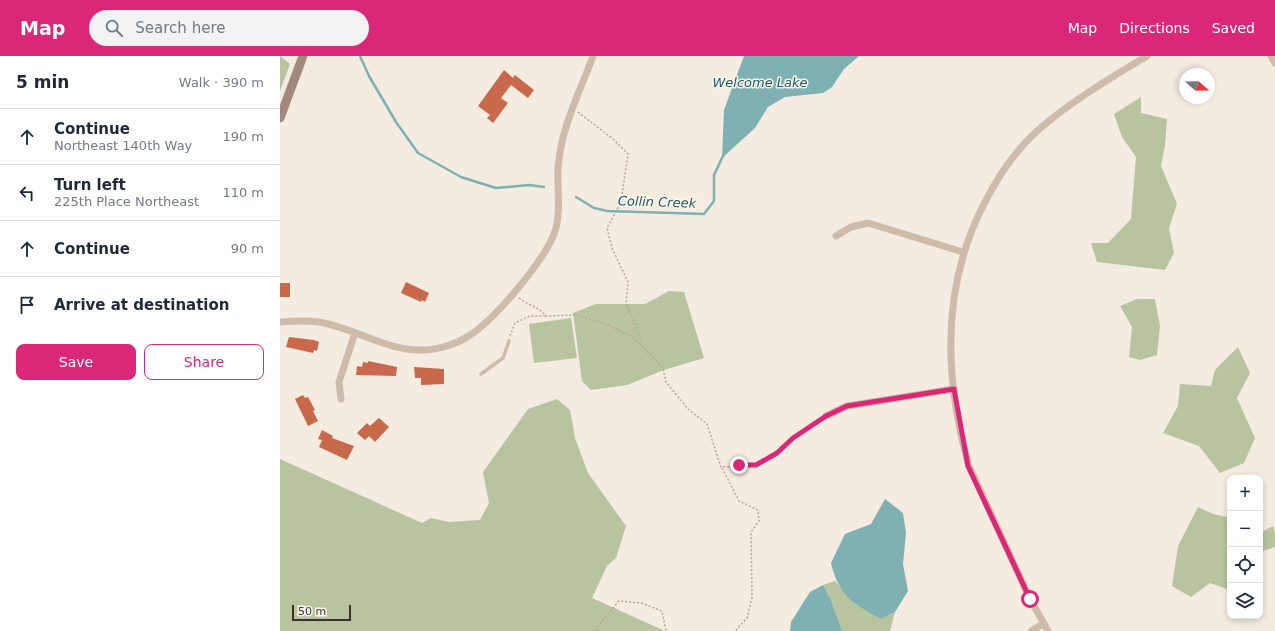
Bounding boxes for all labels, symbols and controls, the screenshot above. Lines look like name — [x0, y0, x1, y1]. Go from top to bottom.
search box — [89, 10, 369, 46]
text: Map — [20, 17, 65, 39]
icon: search — [103, 17, 125, 39]
text: Search here — [135, 19, 225, 37]
text: Map — [1068, 20, 1097, 36]
text: Directions — [1119, 20, 1190, 36]
text: Saved — [1212, 20, 1255, 36]
north arrow — [1179, 68, 1215, 104]
text: 5 min — [16, 72, 69, 92]
text: Walk · 390 m — [179, 75, 264, 90]
water label: Welcome Lake — [712, 75, 808, 90]
text: Continue — [54, 120, 130, 138]
icon: ahead — [16, 126, 38, 148]
text: 190 m — [222, 129, 264, 144]
text: Northeast 140th Way — [54, 138, 192, 153]
text: Turn left — [54, 176, 126, 194]
icon: left — [16, 182, 38, 204]
text: 110 m — [222, 185, 264, 200]
water label: Collin Creek — [618, 193, 697, 211]
text: 225th Place Northeast — [54, 194, 199, 209]
icon: ahead — [16, 238, 38, 260]
text: Continue — [54, 240, 130, 258]
text: 90 m — [231, 241, 264, 256]
icon: arrive — [16, 294, 38, 316]
text: Arrive at destination — [54, 296, 229, 314]
button: Save — [16, 344, 136, 380]
button: Share — [144, 344, 264, 380]
route end — [730, 456, 748, 474]
map controls — [1227, 475, 1263, 619]
button: + — [1227, 475, 1263, 511]
button: − — [1227, 511, 1263, 547]
button: locate — [1227, 547, 1263, 583]
button: layers — [1227, 583, 1263, 619]
route start — [1021, 590, 1039, 608]
scale bar — [292, 603, 351, 622]
text: 50 m — [298, 605, 326, 618]

